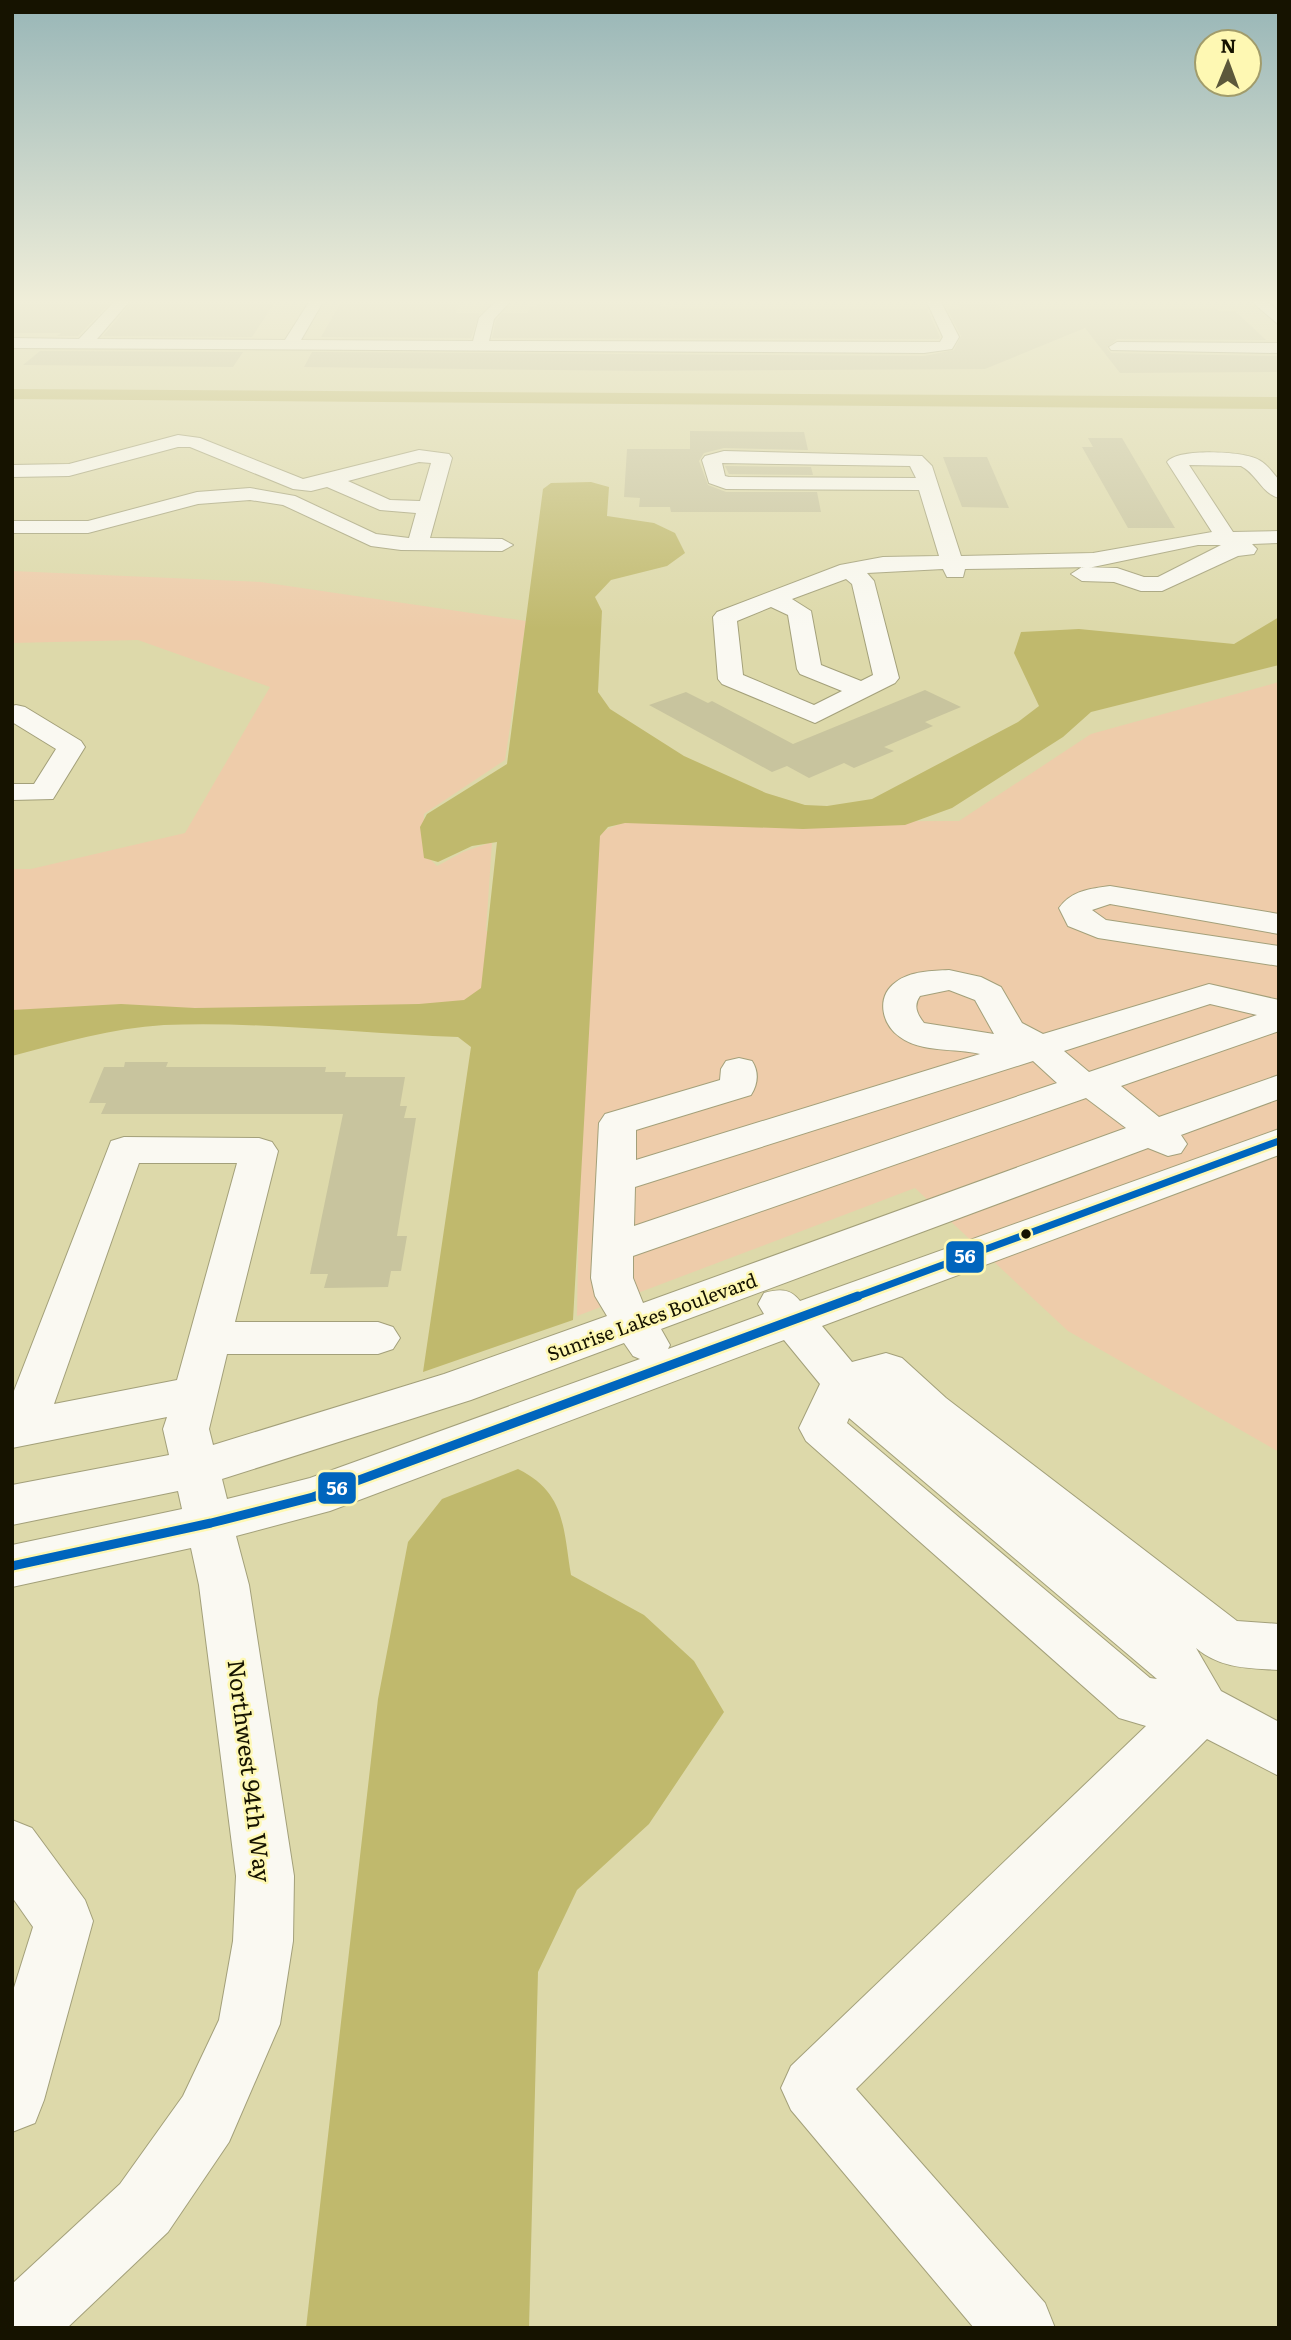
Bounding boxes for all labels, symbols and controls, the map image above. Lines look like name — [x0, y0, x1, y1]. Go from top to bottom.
north arrow — [1193, 28, 1263, 98]
text: N — [1220, 31, 1237, 59]
unlabelled marker — [1019, 1227, 1033, 1241]
line badge: 56 — [945, 1240, 985, 1274]
text: 56 — [954, 1241, 976, 1269]
street label: Sunrise Lakes Boulevard — [543, 1265, 761, 1367]
line badge: 56 — [317, 1471, 357, 1505]
text: 56 — [326, 1473, 348, 1501]
street label: Northwest 94th Way — [220, 1658, 282, 1885]

